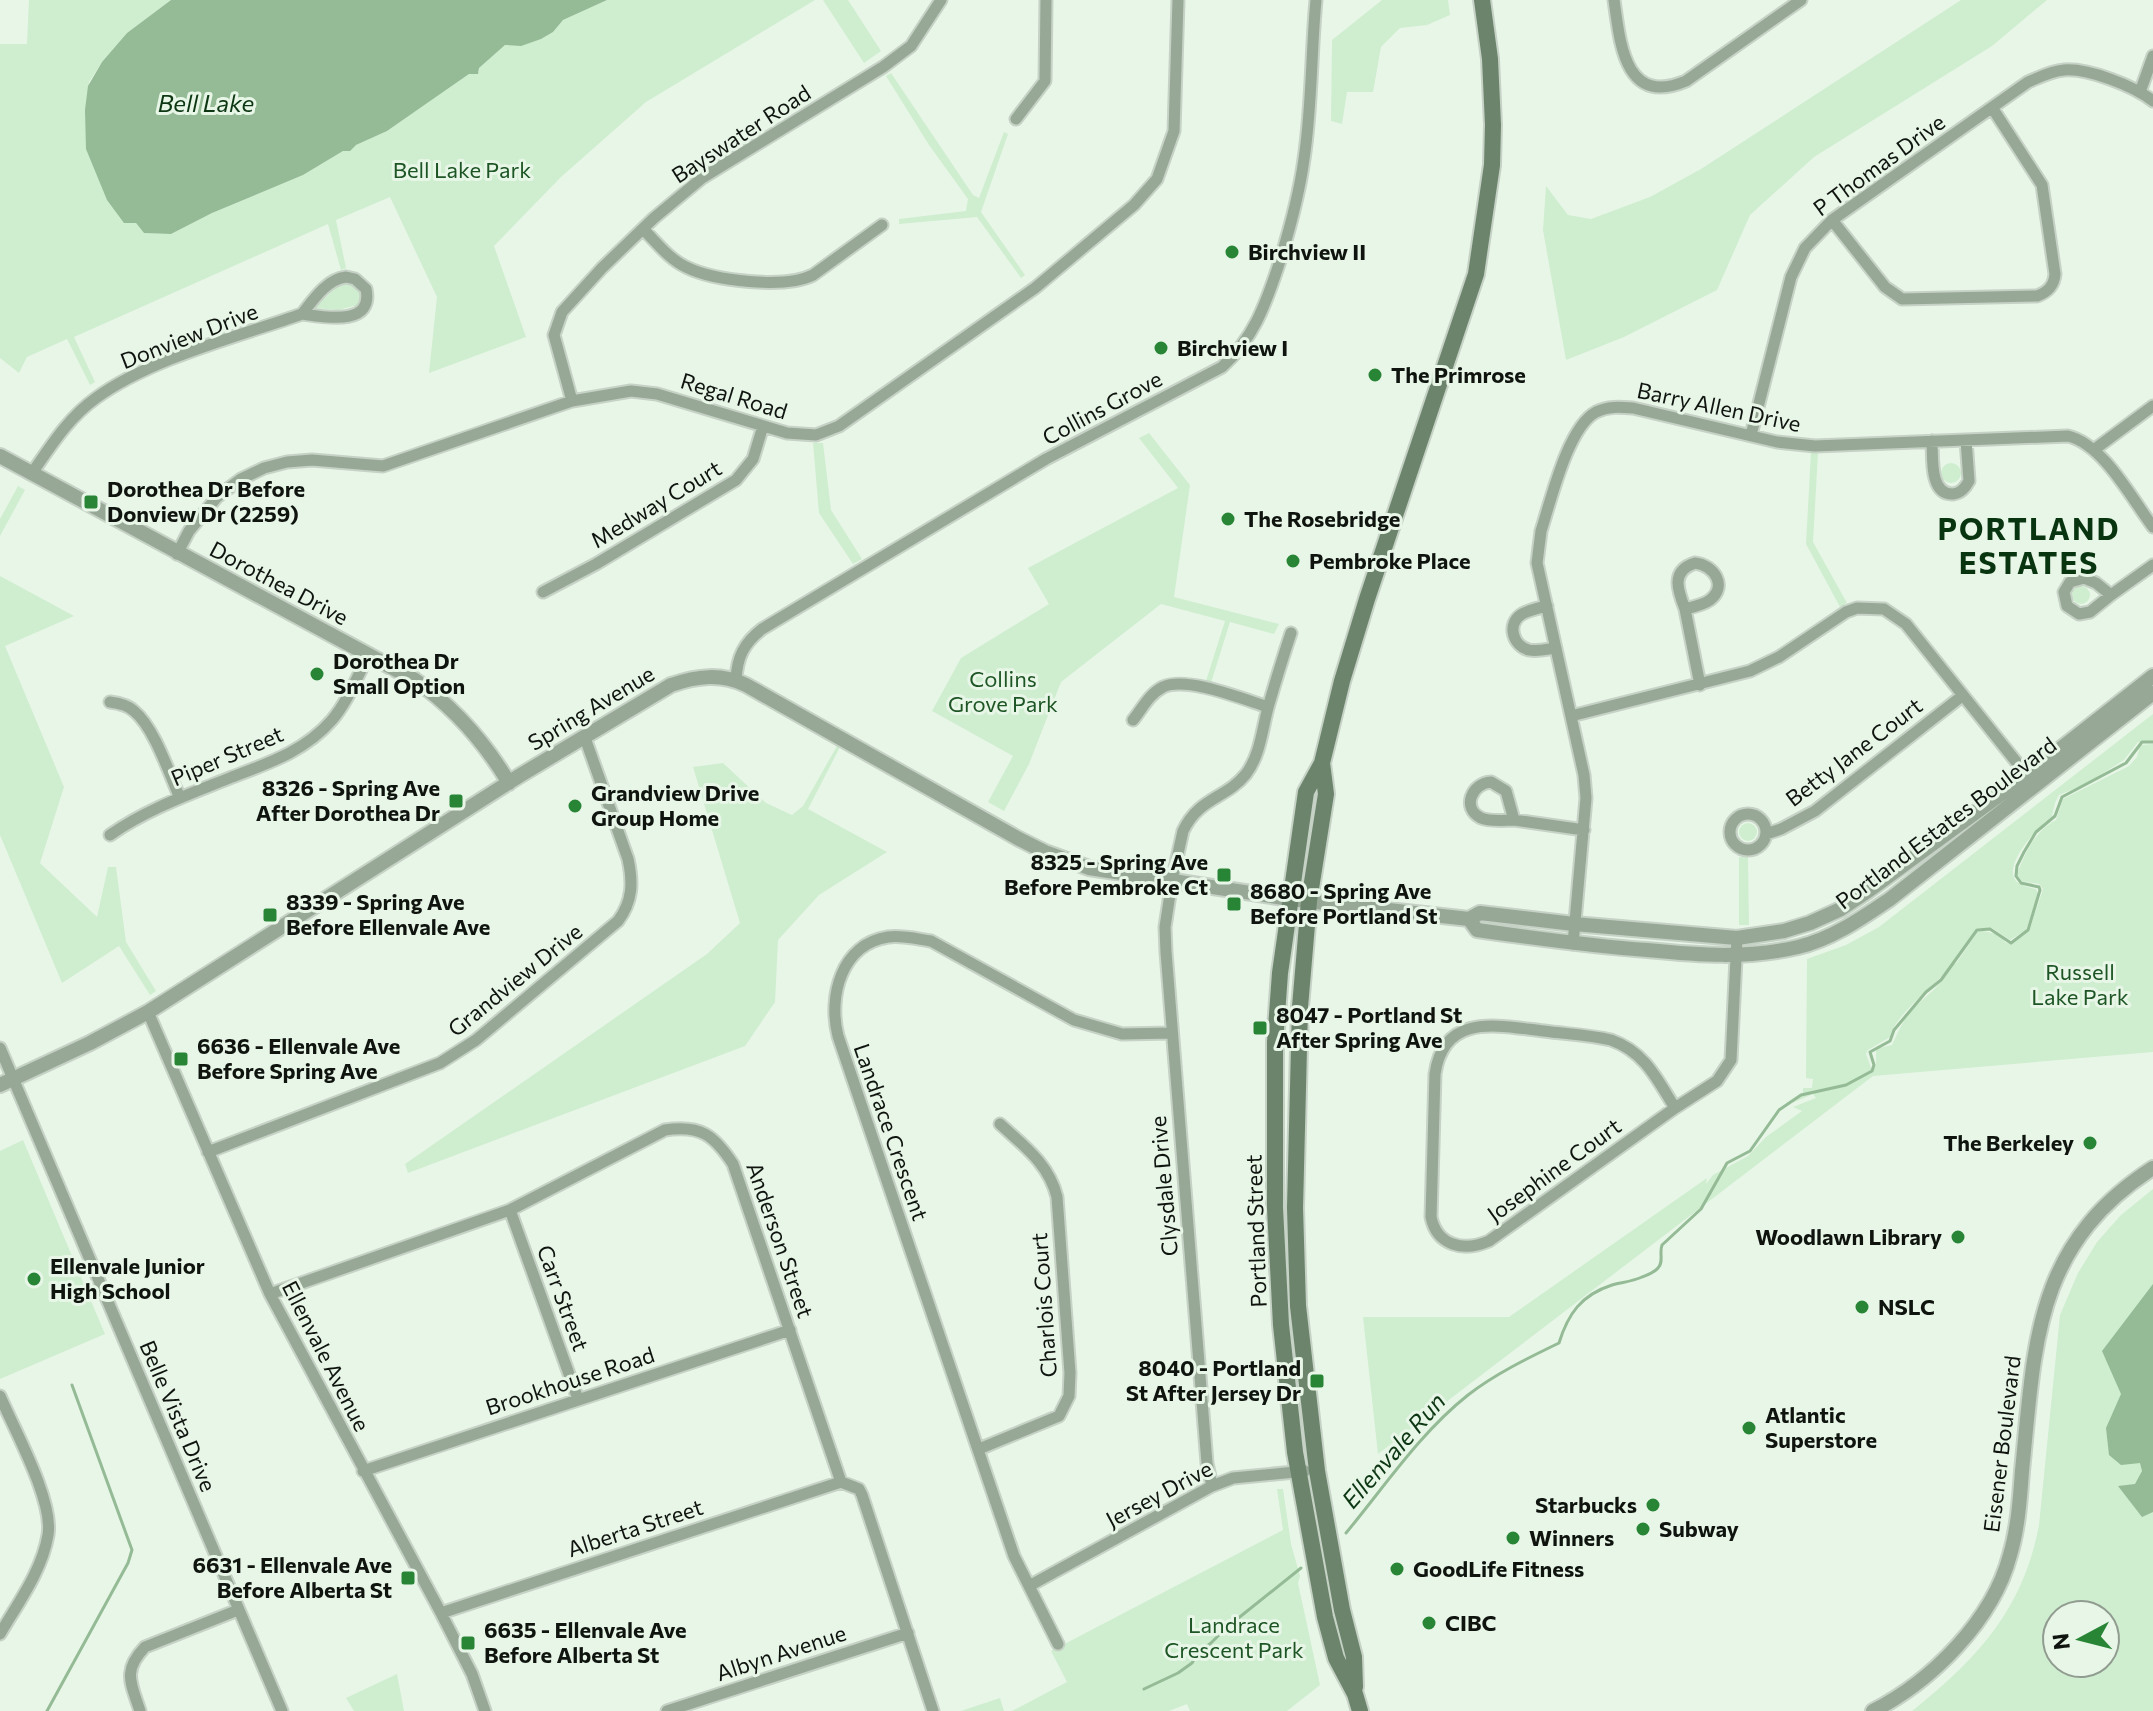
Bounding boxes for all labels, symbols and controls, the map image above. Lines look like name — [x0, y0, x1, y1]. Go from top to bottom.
street label: Bayswater Road — [666, 79, 815, 189]
water label: Bell Lake — [158, 88, 255, 117]
street label: P Thomas Drive — [1808, 108, 1950, 221]
park label: Bell Lake Park — [393, 156, 531, 183]
place label: Birchview II — [1248, 238, 1366, 265]
marker: Birchview II — [1223, 243, 1241, 261]
street label: Donview Drive — [116, 297, 261, 374]
place label: Birchview I — [1177, 334, 1288, 361]
marker: Birchview I — [1152, 339, 1170, 357]
place label: The Primrose — [1391, 361, 1526, 388]
street label: Collins Grove — [1037, 365, 1166, 450]
marker: The Primrose — [1366, 366, 1384, 384]
street label: Regal Road — [678, 367, 791, 425]
street label: Barry Allen Drive — [1635, 376, 1803, 437]
street label: Medway Court — [585, 454, 726, 553]
place label: Dorothea Dr Before Donview Dr (2259) — [107, 475, 305, 527]
marker: Dorothea Dr Before Donview Dr (2259) — [82, 493, 100, 511]
place label: The Rosebridge — [1244, 505, 1400, 532]
district label: PORTLAND ESTATES — [1938, 509, 2120, 580]
marker: The Rosebridge — [1219, 510, 1237, 528]
street label: Dorothea Drive — [205, 535, 353, 630]
place label: Pembroke Place — [1309, 547, 1471, 574]
marker: Pembroke Place — [1284, 552, 1302, 570]
place label: Dorothea Dr Small Option — [333, 647, 465, 699]
street label: Spring Avenue — [523, 659, 659, 756]
marker: Dorothea Dr Small Option — [308, 665, 326, 683]
park label: Collins Grove Park — [948, 665, 1058, 717]
street label: Betty Jane Court — [1780, 691, 1927, 812]
street label: Piper Street — [167, 720, 287, 791]
street label: Portland Estates Boulevard — [1830, 731, 2061, 914]
place label: 8326 - Spring Ave After Dorothea Dr — [256, 774, 440, 826]
place label: Grandview Drive Group Home — [591, 779, 759, 831]
marker: 8326 - Spring Ave After Dorothea Dr — [447, 792, 465, 810]
marker: Grandview Drive Group Home — [566, 797, 584, 815]
place label: 8325 - Spring Ave Before Pembroke Ct — [1004, 848, 1208, 900]
marker: 8325 - Spring Ave Before Pembroke Ct — [1215, 866, 1233, 884]
place label: 8680 - Spring Ave Before Portland St — [1250, 877, 1438, 929]
place label: 8339 - Spring Ave Before Ellenvale Ave — [286, 888, 490, 940]
marker: 8680 - Spring Ave Before Portland St — [1225, 895, 1243, 913]
marker: 8339 - Spring Ave Before Ellenvale Ave — [261, 906, 279, 924]
street label: Grandview Drive — [442, 917, 587, 1042]
park label: Russell Lake Park — [2031, 958, 2129, 1010]
place label: 8047 - Portland St After Spring Ave — [1276, 1001, 1462, 1053]
marker: 8047 - Portland St After Spring Ave — [1251, 1019, 1269, 1037]
place label: 6636 - Ellenvale Ave Before Spring Ave — [197, 1032, 400, 1084]
street label: Landrace Crescent — [849, 1040, 934, 1224]
marker: 6636 - Ellenvale Ave Before Spring Ave — [172, 1050, 190, 1068]
street label: Josephine Court — [1481, 1112, 1626, 1227]
street label: Clysdale Drive — [1144, 1115, 1183, 1257]
place label: The Berkeley — [1943, 1129, 2074, 1156]
marker: The Berkeley — [2081, 1134, 2099, 1152]
street label: Portland Street — [1239, 1154, 1272, 1308]
street label: Anderson Street — [741, 1159, 820, 1321]
place label: Woodlawn Library — [1755, 1223, 1942, 1250]
marker: Woodlawn Library — [1949, 1228, 1967, 1246]
street label: Charlois Court — [1025, 1232, 1062, 1378]
street label: Carr Street — [532, 1241, 595, 1354]
place label: Ellenvale Junior High School — [50, 1252, 205, 1304]
marker: Ellenvale Junior High School — [25, 1270, 43, 1288]
street label: Ellenvale Avenue — [277, 1276, 376, 1436]
place label: NSLC — [1878, 1293, 1935, 1320]
marker: NSLC — [1853, 1298, 1871, 1316]
street label: Belle Vista Drive — [135, 1336, 222, 1495]
street label: Brookhouse Road — [482, 1340, 658, 1421]
place label: 8040 - Portland St After Jersey Dr — [1126, 1354, 1301, 1406]
street label: Eisener Boulevard — [1977, 1354, 2026, 1534]
marker: 8040 - Portland St After Jersey Dr — [1308, 1372, 1326, 1390]
water label: Ellenvale Run — [1335, 1386, 1451, 1514]
place label: Atlantic Superstore — [1765, 1401, 1877, 1453]
marker: Atlantic Superstore — [1740, 1419, 1758, 1437]
street label: Jersey Drive — [1101, 1454, 1217, 1533]
place label: Starbucks — [1535, 1491, 1637, 1518]
street label: Alberta Street — [564, 1493, 706, 1562]
marker: Starbucks — [1644, 1496, 1662, 1514]
place label: Subway — [1659, 1515, 1739, 1542]
marker: Subway — [1634, 1520, 1652, 1538]
place label: Winners — [1529, 1524, 1614, 1551]
marker: Winners — [1504, 1529, 1522, 1547]
place label: 6631 - Ellenvale Ave Before Alberta St — [192, 1551, 392, 1603]
place label: GoodLife Fitness — [1413, 1555, 1584, 1582]
marker: GoodLife Fitness — [1388, 1560, 1406, 1578]
marker: 6631 - Ellenvale Ave Before Alberta St — [399, 1569, 417, 1587]
north arrow — [2041, 1599, 2121, 1679]
place label: CIBC — [1445, 1609, 1497, 1636]
park label: Landrace Crescent Park — [1164, 1611, 1304, 1663]
marker: CIBC — [1420, 1614, 1438, 1632]
place label: 6635 - Ellenvale Ave Before Alberta St — [484, 1616, 686, 1668]
street label: Albyn Avenue — [712, 1619, 849, 1686]
text: N — [2046, 1632, 2075, 1651]
marker: 6635 - Ellenvale Ave Before Alberta St — [459, 1634, 477, 1652]

